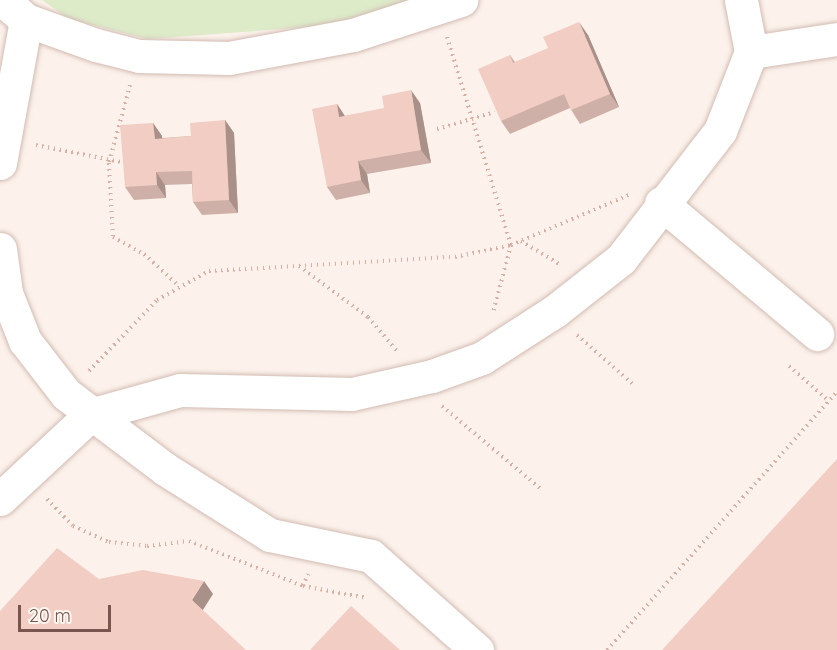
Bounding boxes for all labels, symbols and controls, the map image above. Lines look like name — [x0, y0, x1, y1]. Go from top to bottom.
scale bar — [21, 593, 114, 631]
text: 20 m — [29, 604, 71, 627]

